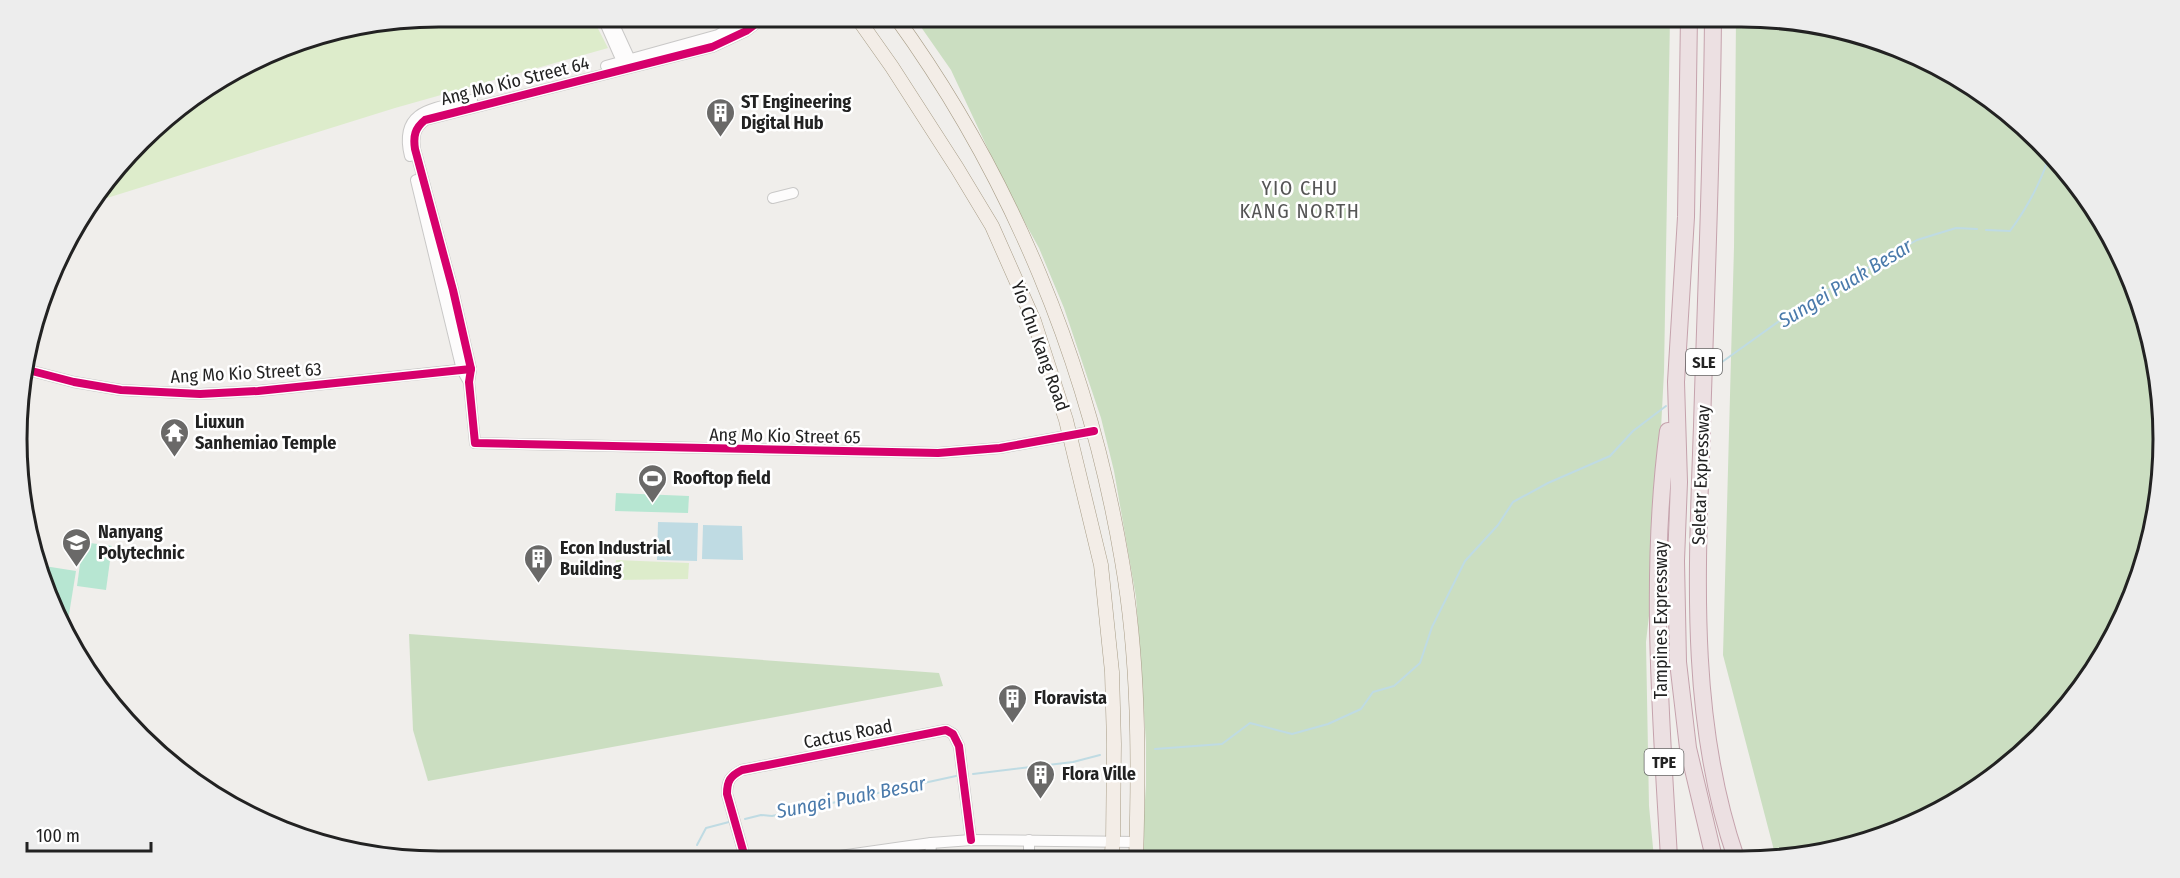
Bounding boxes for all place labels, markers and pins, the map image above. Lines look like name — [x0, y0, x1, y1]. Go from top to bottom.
place label: ST Engineering Digital Hub — [741, 91, 851, 134]
building icon: ST Engineering Digital Hub — [704, 96, 736, 138]
place label: Liuxun Sanhemiao Temple — [195, 411, 336, 454]
temple icon: Liuxun Sanhemiao Temple — [158, 416, 190, 458]
sports icon: Rooftop field — [636, 462, 668, 504]
place label: Rooftop field — [673, 467, 771, 489]
place label: Nanyang Polytechnic — [98, 521, 185, 564]
school or university icon: Nanyang Polytechnic — [61, 526, 93, 568]
place label: Econ Industrial Building — [560, 537, 671, 580]
building icon: Econ Industrial Building — [523, 542, 555, 584]
building icon: Floravista — [997, 682, 1029, 724]
place label: Floravista — [1034, 687, 1107, 709]
building icon: Flora Ville — [1025, 758, 1057, 800]
place label: Flora Ville — [1062, 763, 1136, 785]

